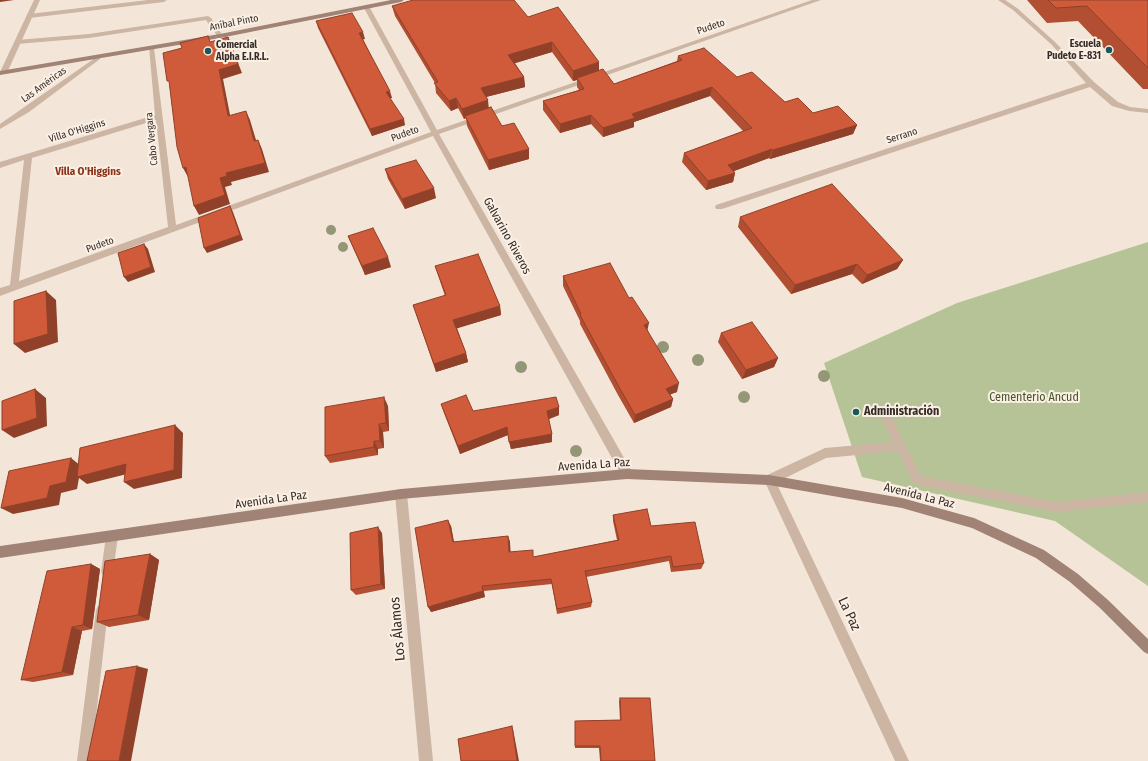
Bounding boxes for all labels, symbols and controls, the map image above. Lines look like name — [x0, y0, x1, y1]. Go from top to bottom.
street label: Aníbal Pinto — [209, 12, 259, 34]
street label: Pudeto — [695, 17, 727, 37]
place label: Escuela Pudeto E-831 — [1047, 38, 1101, 62]
place label: Comercial Alpha E.I.R.L. — [216, 39, 269, 62]
marker: Escuela Pudeto E-831 — [1104, 45, 1114, 55]
marker: Comercial Alpha E.I.R.L. — [203, 46, 213, 56]
street label: Las Américas — [19, 65, 69, 105]
street label: Cabo Vergara — [143, 112, 161, 166]
street label: Villa O'Higgins — [47, 117, 107, 145]
street label: Pudeto — [389, 123, 421, 145]
street label: Serrano — [885, 125, 919, 147]
district label: Villa O'Higgins — [55, 165, 121, 179]
street label: Galvarino Riveros — [480, 195, 534, 277]
street label: Pudeto — [84, 234, 116, 256]
park label: Cementerio Ancud — [989, 391, 1079, 405]
place label: Administración — [864, 405, 939, 419]
marker: Administración — [851, 407, 861, 417]
street label: Avenida La Paz — [557, 455, 631, 475]
street label: Avenida La Paz — [882, 480, 956, 512]
street label: Avenida La Paz — [234, 488, 308, 512]
street label: La Paz — [834, 594, 864, 634]
street label: Los Álamos — [387, 596, 409, 662]

